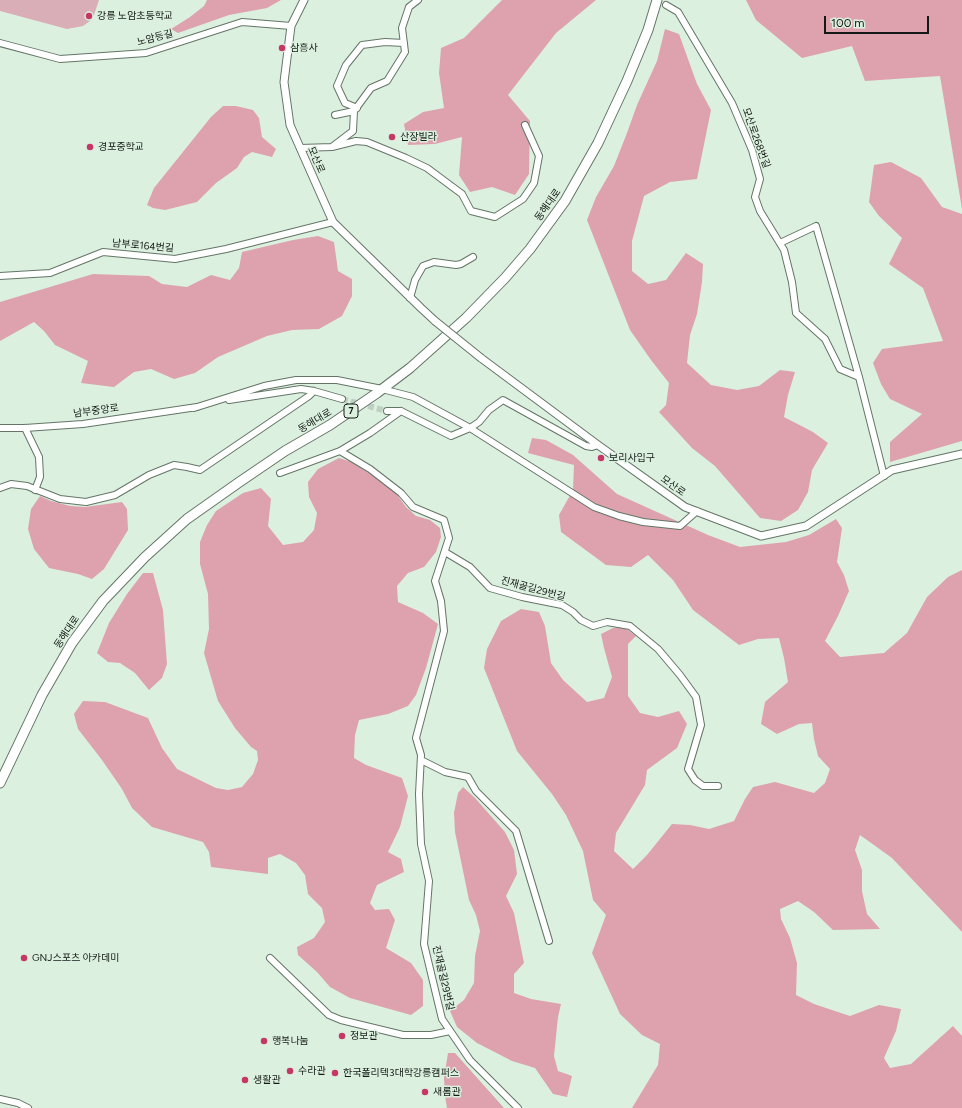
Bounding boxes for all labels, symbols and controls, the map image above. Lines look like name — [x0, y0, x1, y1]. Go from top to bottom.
scale bar — [826, 8, 931, 34]
place label: 강릉 노암초등학교 — [97, 10, 173, 22]
marker: 강릉 노암초등학교 — [84, 11, 94, 21]
text: 100 m — [831, 16, 865, 30]
street label: 노암등길 — [136, 27, 174, 49]
place label: 삼흥사 — [290, 42, 318, 54]
marker: 삼흥사 — [277, 43, 287, 53]
street label: 모산로268번길 — [740, 106, 772, 170]
place label: 산장빌라 — [400, 131, 437, 143]
marker: 산장빌라 — [387, 132, 397, 142]
place label: 경포중학교 — [98, 141, 144, 153]
marker: 경포중학교 — [85, 142, 95, 152]
street label: 모산로 — [305, 145, 327, 175]
street label: 동해대로 — [533, 186, 563, 224]
street label: 남부로164번길 — [112, 237, 174, 255]
street label: 남부중앙로 — [72, 402, 120, 420]
road number: 7 — [344, 404, 358, 418]
street label: 동해대로 — [296, 406, 334, 436]
place label: 보리사입구 — [609, 452, 655, 464]
marker: 보리사입구 — [596, 453, 606, 463]
street label: 모산로 — [658, 473, 688, 499]
street label: 진재골길29번길 — [499, 575, 567, 603]
street label: 동해대로 — [52, 613, 82, 651]
street label: 진재골길29번길 — [430, 944, 456, 1012]
place label: GNJ스포츠 아카데미 — [32, 952, 119, 964]
marker: GNJ스포츠 아카데미 — [19, 953, 29, 963]
place label: 정보관 — [350, 1030, 378, 1042]
marker: 정보관 — [337, 1031, 347, 1041]
place label: 행복나눔 — [272, 1035, 309, 1047]
marker: 행복나눔 — [259, 1036, 269, 1046]
place label: 수라관 — [298, 1065, 326, 1077]
marker: 수라관 — [285, 1066, 295, 1076]
place label: 한국폴리텍3대학강릉캠퍼스 — [343, 1067, 459, 1079]
marker: 한국폴리텍3대학강릉캠퍼스 — [330, 1068, 340, 1078]
place label: 생활관 — [253, 1074, 281, 1086]
marker: 생활관 — [240, 1075, 250, 1085]
place label: 새롬관 — [433, 1086, 461, 1098]
marker: 새롬관 — [420, 1087, 430, 1097]

